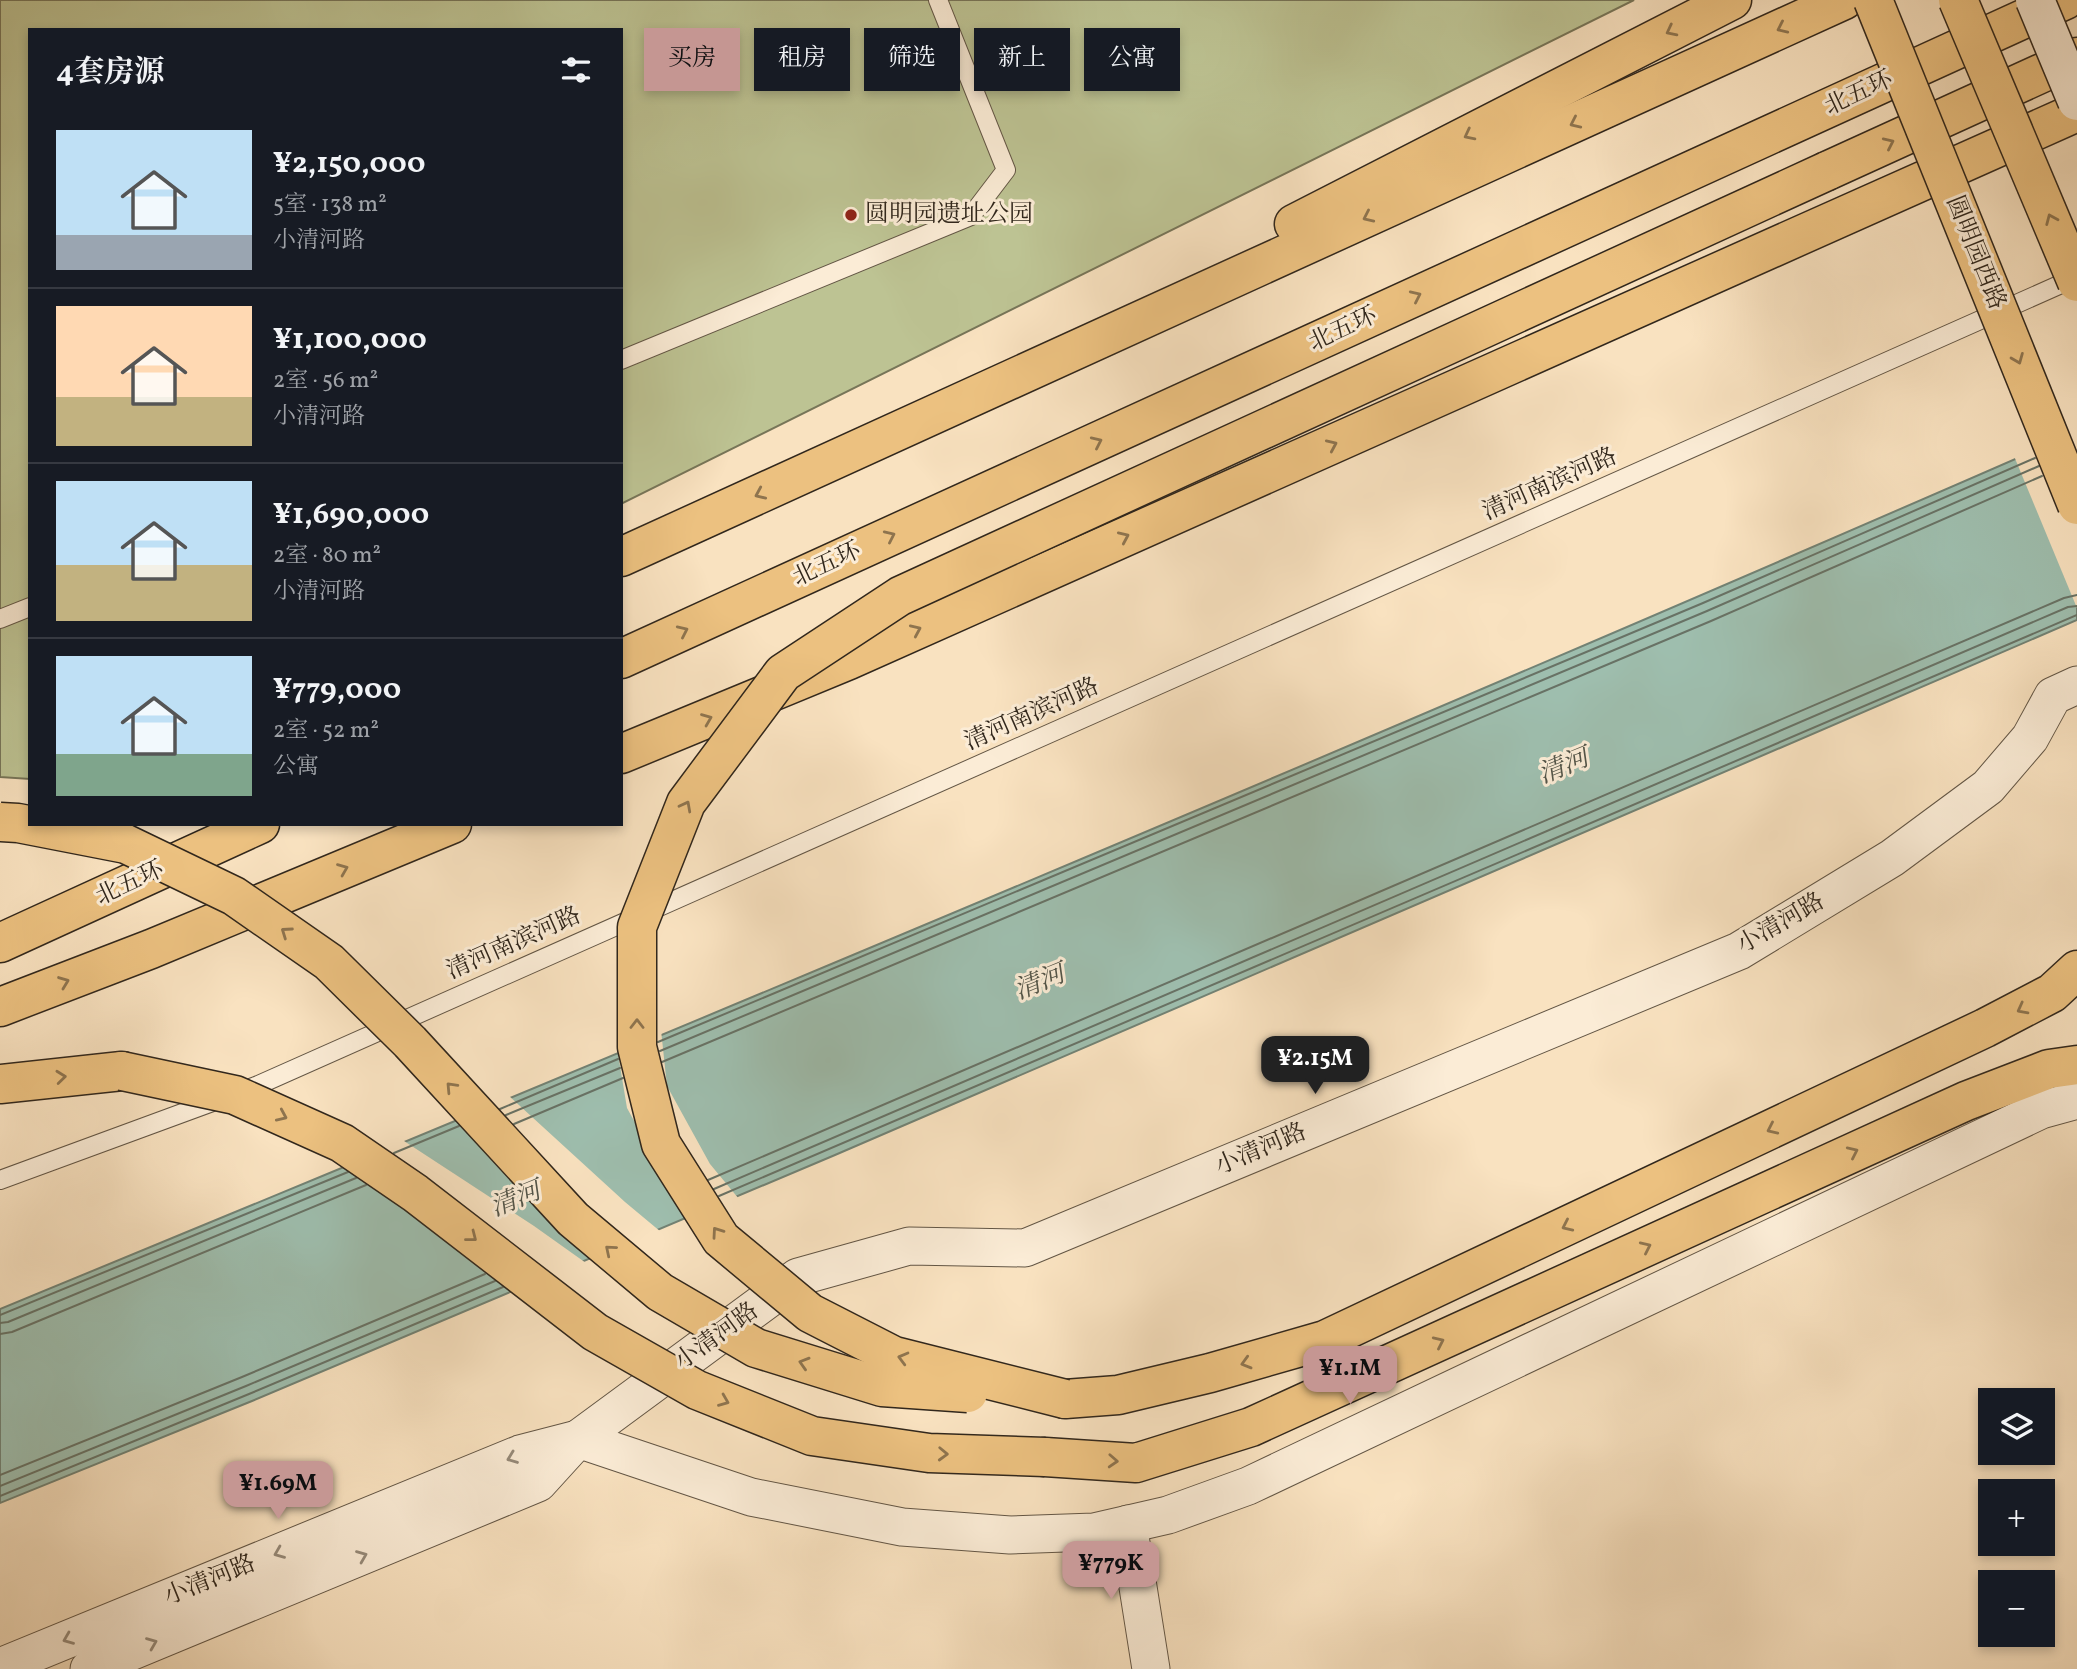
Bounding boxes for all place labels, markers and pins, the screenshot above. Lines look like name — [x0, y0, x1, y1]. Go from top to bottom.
place label: 圆明园遗址公园 — [865, 198, 1033, 232]
marker: 圆明园遗址公园 — [843, 207, 859, 223]
pin: ¥2.15M — [1258, 1036, 1372, 1096]
pin: ¥1.1M — [1301, 1346, 1399, 1406]
pin: ¥1.69M — [221, 1462, 335, 1521]
pin: ¥779K — [1062, 1542, 1160, 1601]

